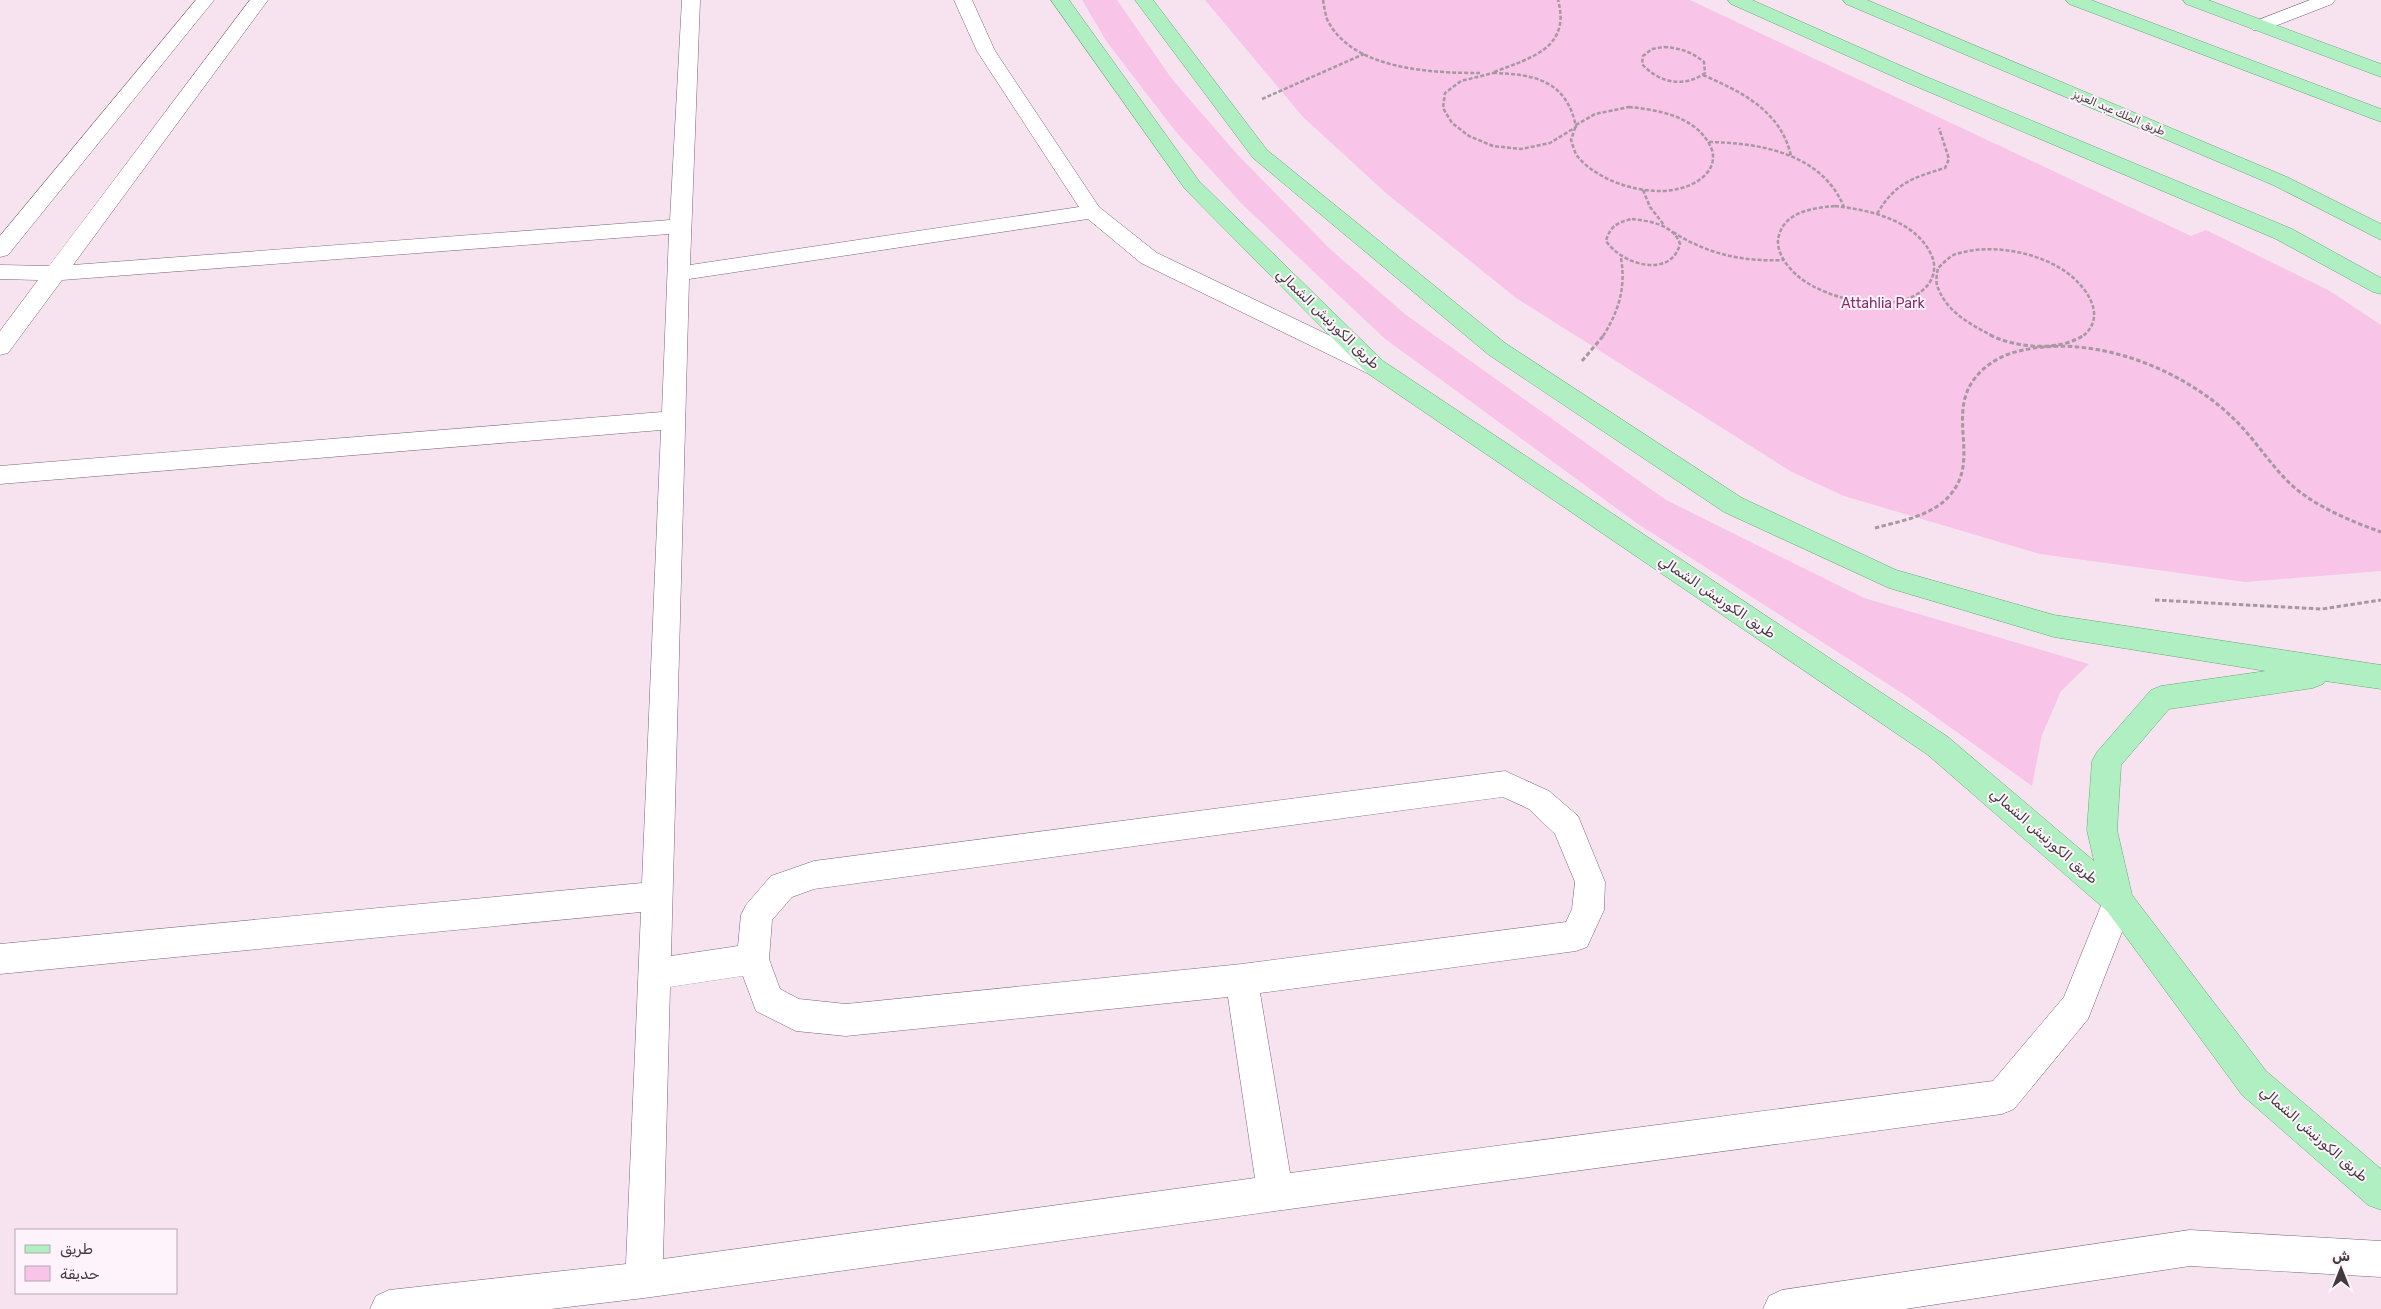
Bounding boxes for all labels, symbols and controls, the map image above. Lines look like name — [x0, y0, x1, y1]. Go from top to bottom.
street label: طريق الملك عبد العزيز — [2070, 87, 2167, 139]
street label: طريق الكورنيش الشمالي — [1271, 265, 1383, 374]
park label: Attahlia Park — [1841, 295, 1925, 312]
street label: طريق الكورنيش الشمالي — [1654, 552, 1779, 644]
street label: طريق الكورنيش الشمالي — [1985, 785, 2101, 889]
street label: طريق الكورنيش الشمالي — [2255, 1083, 2371, 1187]
legend — [15, 1229, 178, 1294]
text: طريق — [60, 1240, 93, 1258]
north arrow — [2316, 1244, 2366, 1294]
text: ش — [2332, 1248, 2350, 1265]
text: حديقة — [60, 1265, 100, 1283]

